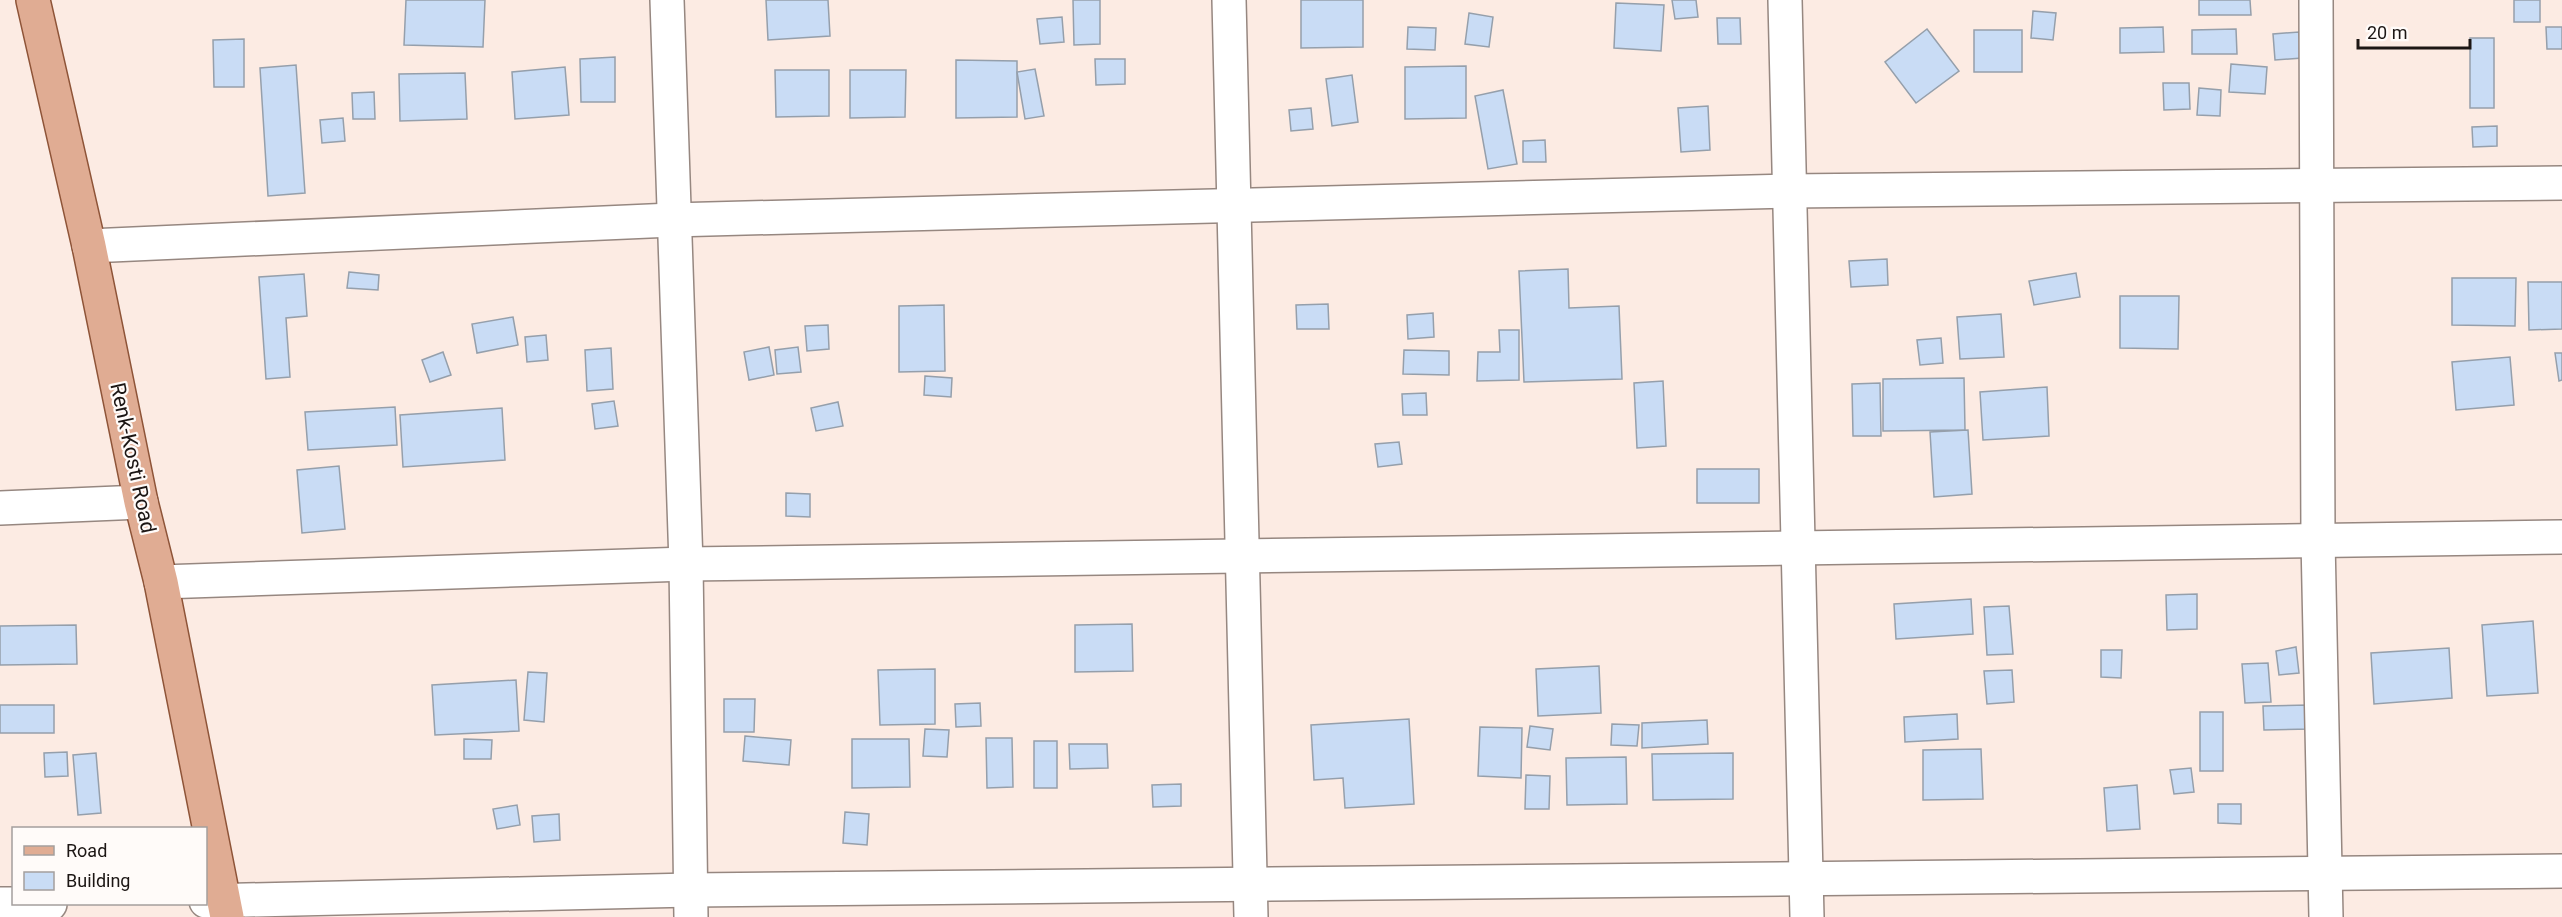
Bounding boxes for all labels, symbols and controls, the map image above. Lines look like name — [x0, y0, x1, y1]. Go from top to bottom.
scale bar — [2358, 12, 2470, 50]
text: 20 m — [2367, 22, 2407, 43]
street label: Renk-Kosti Road — [105, 381, 161, 535]
legend — [12, 827, 207, 905]
text: Road — [66, 840, 107, 861]
text: Building — [66, 870, 130, 891]

